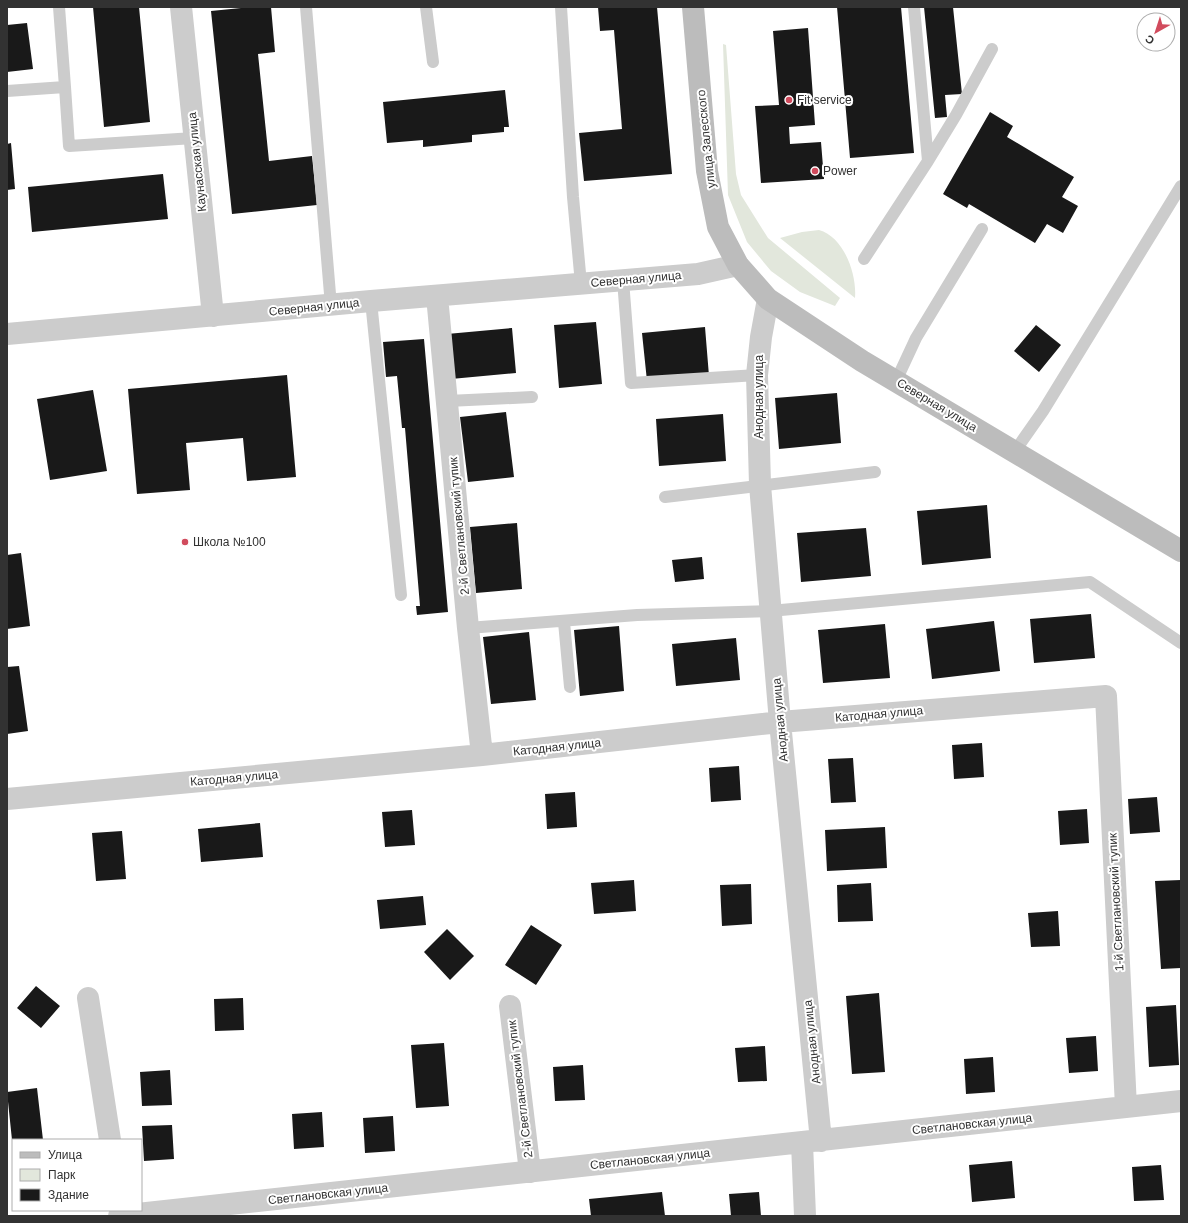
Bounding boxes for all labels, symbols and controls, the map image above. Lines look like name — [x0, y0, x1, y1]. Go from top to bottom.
north arrow — [1136, 12, 1176, 52]
text: С — [1143, 33, 1157, 47]
street label: улица Залесского — [694, 89, 718, 189]
place label: Fit service — [797, 93, 852, 107]
marker: Fit service — [784, 95, 794, 105]
street label: Каунасская улица — [185, 111, 209, 212]
place label: Power — [823, 164, 857, 178]
marker: Power — [810, 166, 820, 176]
street label: Северная улица — [590, 268, 682, 290]
street label: Северная улица — [268, 295, 360, 319]
street label: Анодная улица — [752, 355, 766, 439]
street label: Северная улица — [894, 376, 980, 435]
street label: 2-й Светлановский тупик — [446, 456, 472, 596]
place label: Школа №100 — [193, 535, 266, 549]
marker: Школа №100 — [180, 537, 190, 547]
street label: Анодная улица — [769, 677, 791, 763]
street label: Катодная улица — [834, 703, 924, 725]
street label: Катодная улица — [512, 735, 602, 759]
street label: Катодная улица — [189, 767, 279, 789]
street label: 1-й Светлановский тупик — [1105, 832, 1127, 971]
street label: Анодная улица — [801, 999, 823, 1085]
street label: 2-й Светлановский тупик — [505, 1019, 535, 1159]
street label: Светлановская улица — [911, 1111, 1033, 1137]
legend — [12, 1139, 142, 1211]
street label: Светлановская улица — [589, 1146, 711, 1172]
text: Улица — [48, 1148, 82, 1162]
text: Парк — [48, 1168, 76, 1182]
street label: Светлановская улица — [267, 1181, 389, 1207]
text: Здание — [48, 1188, 89, 1202]

